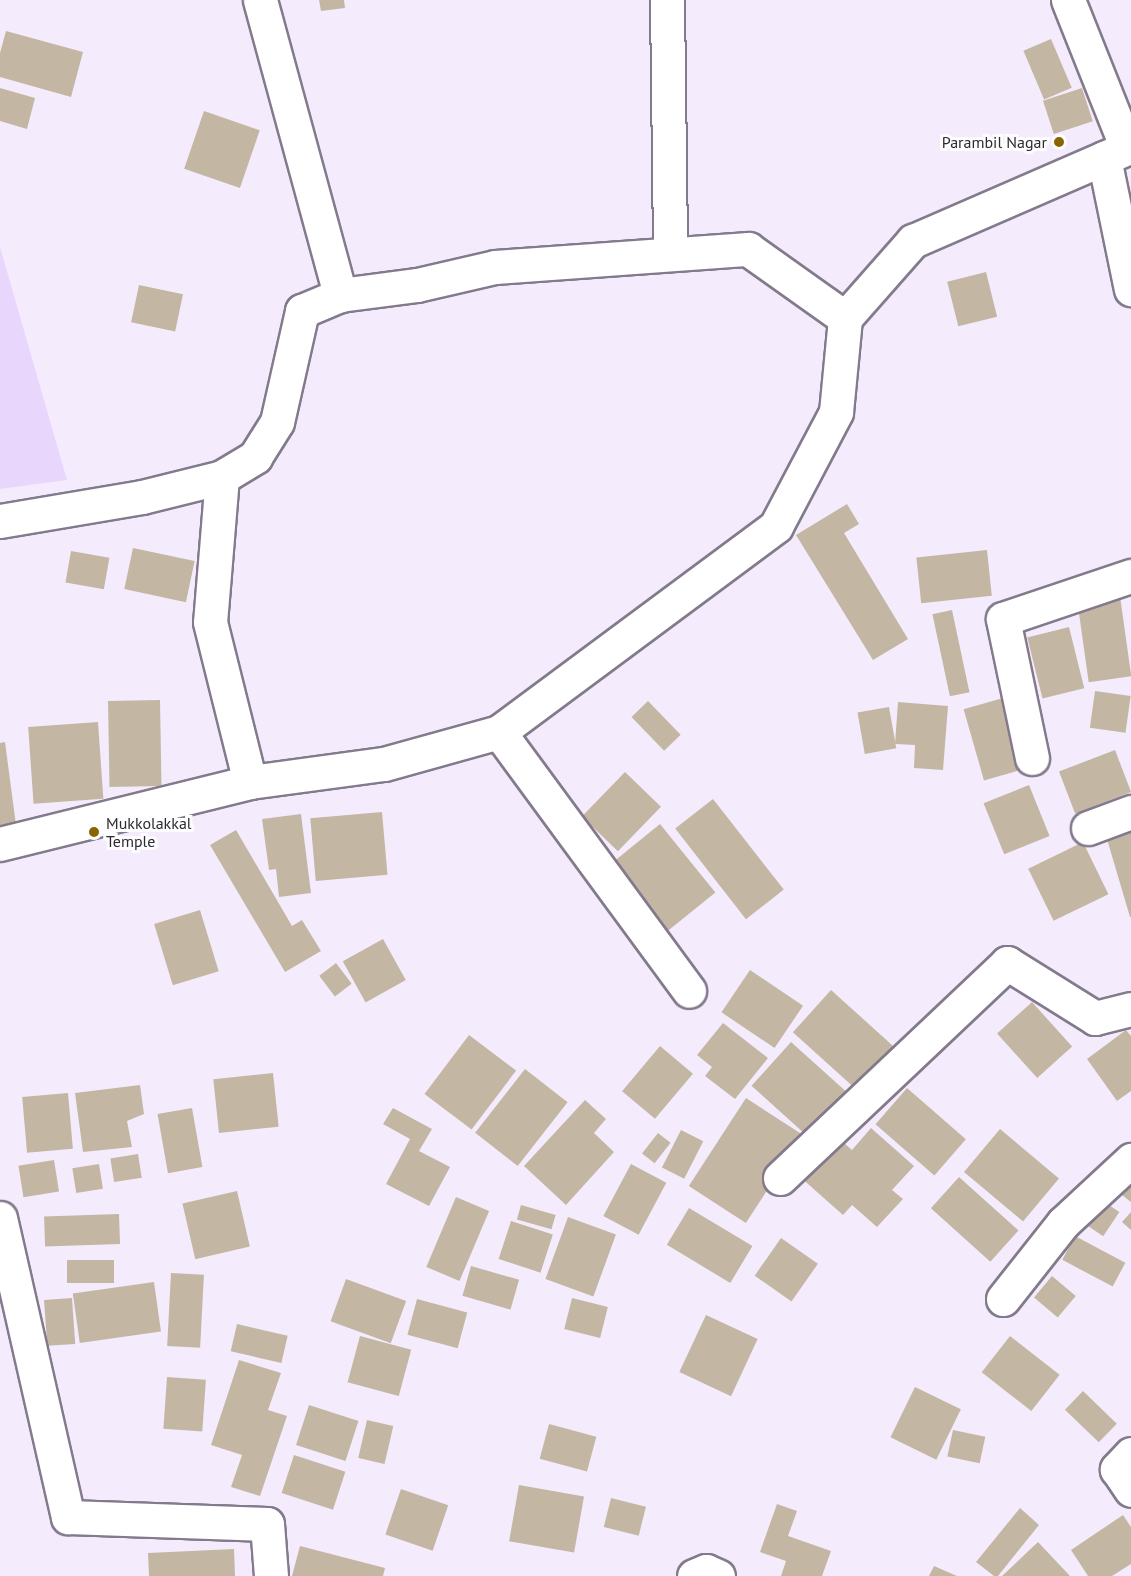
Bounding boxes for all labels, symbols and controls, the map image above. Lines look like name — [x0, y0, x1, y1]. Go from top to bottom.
place label: Parambil Nagar — [942, 132, 1047, 152]
marker: Parambil Nagar — [1052, 135, 1066, 149]
place label: Mukkolakkal Temple — [106, 813, 192, 851]
marker: Mukkolakkal Temple — [87, 825, 101, 839]

